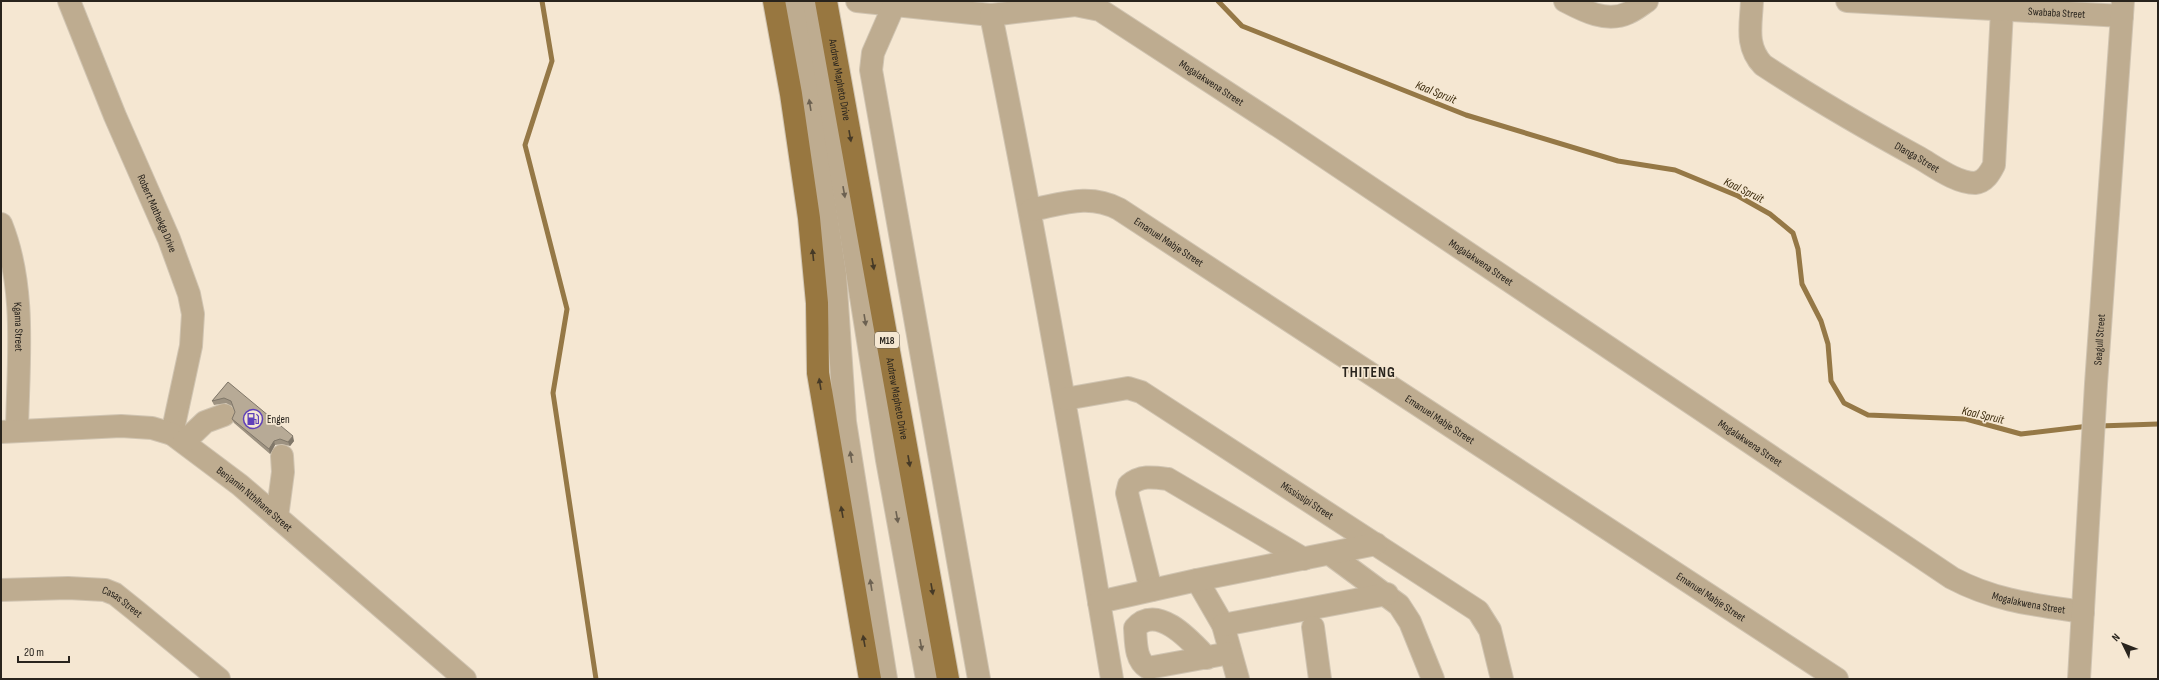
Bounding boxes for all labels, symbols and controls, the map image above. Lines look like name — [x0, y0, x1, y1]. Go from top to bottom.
street label: Swababa Street — [2028, 5, 2086, 21]
street label: Andrew Mapheto Drive — [826, 37, 853, 122]
street label: Mogalakwena Street — [1177, 57, 1247, 109]
water label: Kaal Spruit — [1413, 77, 1459, 108]
one-way arrow — [807, 99, 813, 112]
one-way arrow — [847, 130, 853, 142]
street label: Dlanga Street — [1892, 139, 1942, 176]
street label: Robert Mathekga Drive — [134, 172, 179, 254]
water label: Kaal Spruit — [1721, 174, 1767, 207]
one-way arrow — [842, 185, 848, 198]
street label: Emanuel Mabje Street — [1132, 215, 1206, 270]
street label: Mogalakwena Street — [1446, 236, 1516, 289]
one-way arrow — [810, 249, 816, 261]
one-way arrow — [870, 258, 876, 270]
street label: Kgama Street — [11, 302, 25, 352]
street label: Seagull Street — [2091, 313, 2108, 366]
one-way arrow — [862, 314, 868, 326]
road number: M18 — [875, 332, 899, 348]
street label: Andrew Mapheto Drive — [883, 356, 911, 441]
district label: THITENG — [1342, 363, 1396, 382]
one-way arrow — [817, 378, 823, 390]
street label: Emanuel Mabje Street — [1403, 392, 1477, 447]
water label: Kaal Spruit — [1960, 403, 2006, 428]
fuel station icon: Engen — [242, 408, 264, 430]
place label: Engen — [267, 413, 290, 426]
street label: Mogalakwena Street — [1715, 417, 1785, 470]
one-way arrow — [848, 451, 854, 463]
one-way arrow — [906, 455, 912, 467]
street label: Benjamin Nthlhane Street — [214, 464, 295, 535]
street label: Mississipi Street — [1278, 479, 1336, 523]
one-way arrow — [838, 506, 844, 519]
one-way arrow — [895, 511, 901, 523]
street label: Emanuel Mabje Street — [1674, 570, 1749, 625]
one-way arrow — [868, 579, 874, 591]
one-way arrow — [929, 582, 935, 595]
street label: Casas Street — [100, 584, 145, 621]
street label: Mogalakwena Street — [1990, 589, 2067, 616]
north arrow — [2103, 624, 2143, 664]
text: N — [2109, 631, 2123, 644]
one-way arrow — [861, 634, 867, 647]
scale bar — [18, 638, 69, 664]
one-way arrow — [918, 639, 924, 651]
text: 20 m — [24, 645, 44, 660]

